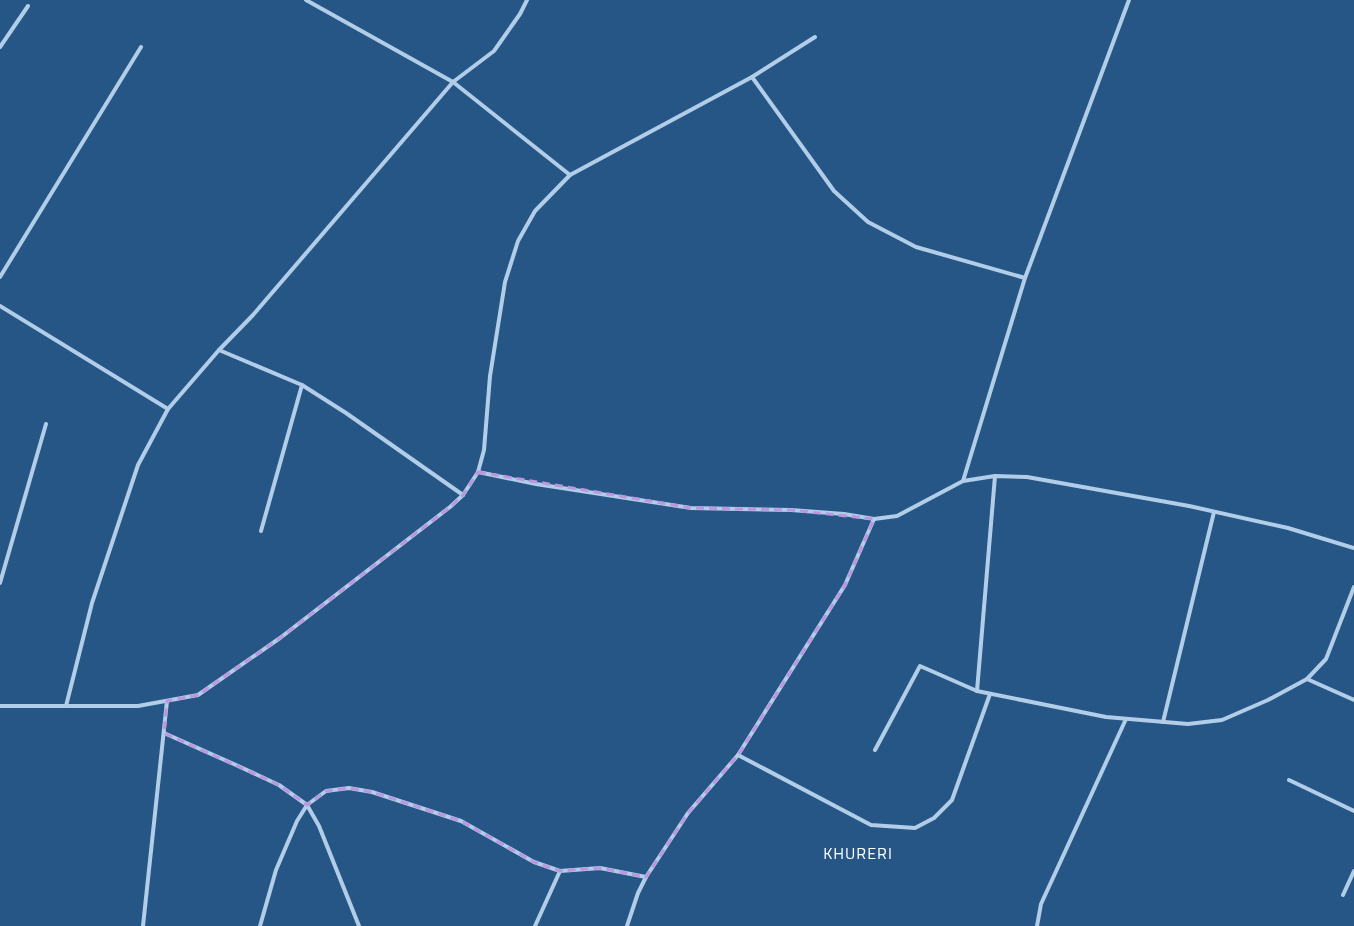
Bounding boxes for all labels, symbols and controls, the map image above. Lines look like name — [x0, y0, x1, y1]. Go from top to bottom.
district label: KHURERI — [823, 841, 893, 865]

